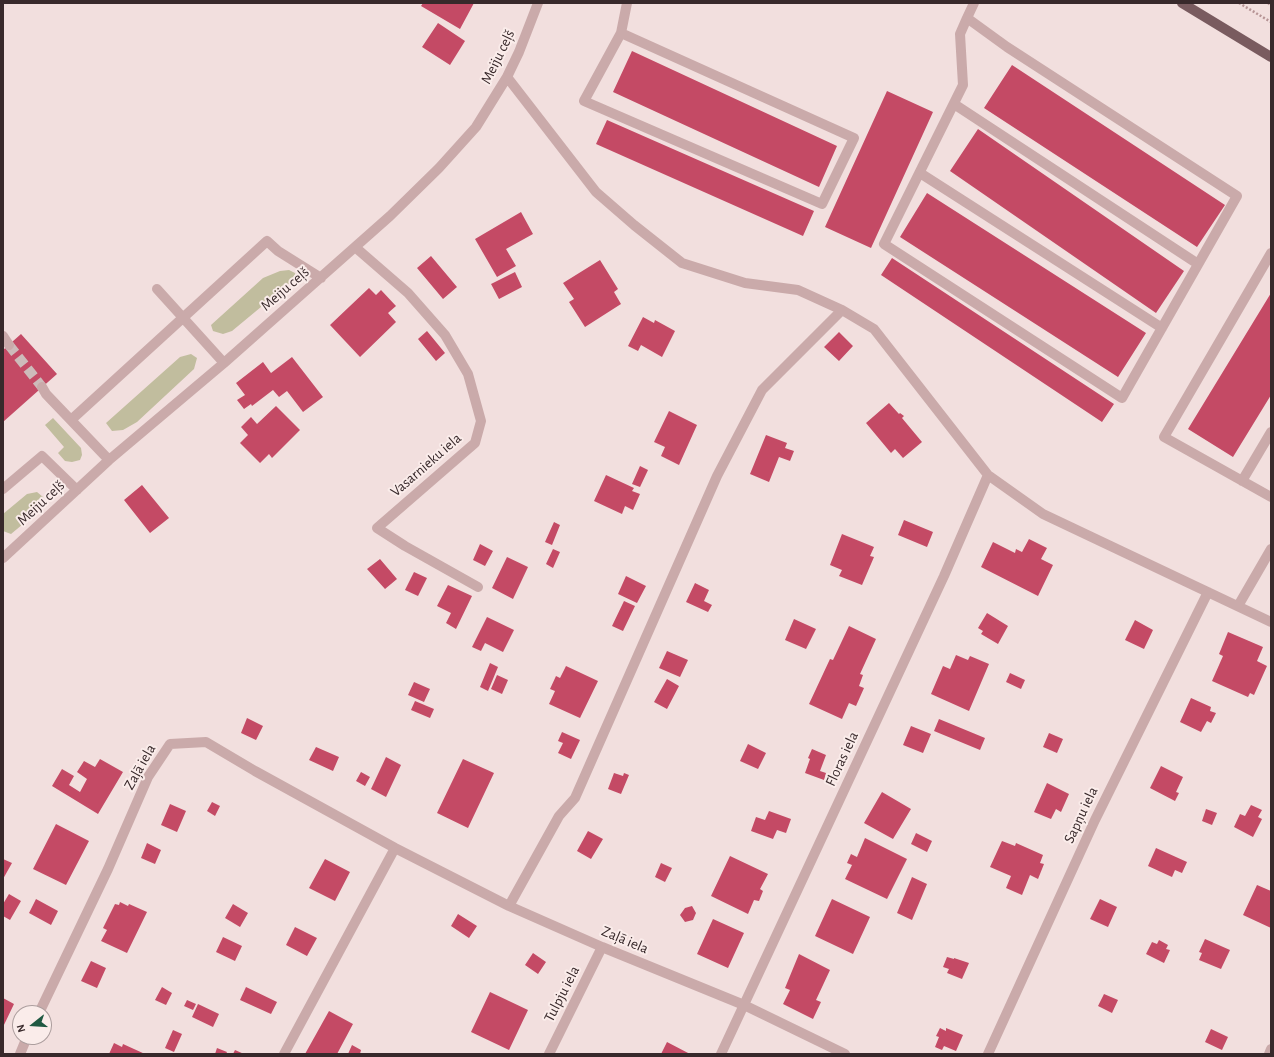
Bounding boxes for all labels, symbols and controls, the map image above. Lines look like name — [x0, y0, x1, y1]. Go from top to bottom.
street label: Meiju ceļš — [477, 27, 519, 87]
street label: Meiju ceļš — [257, 263, 313, 315]
street label: Vasarnieku iela — [387, 429, 465, 501]
street label: Meiju ceļš — [14, 477, 68, 529]
street label: Floras iela — [822, 729, 862, 789]
street label: Zaļā iela — [120, 741, 160, 793]
street label: Sapņu iela — [1060, 784, 1102, 846]
street label: Zaļā iela — [599, 922, 651, 958]
street label: Tulpju iela — [540, 963, 584, 1025]
north arrow — [12, 1005, 52, 1045]
text: N — [15, 1023, 27, 1034]

